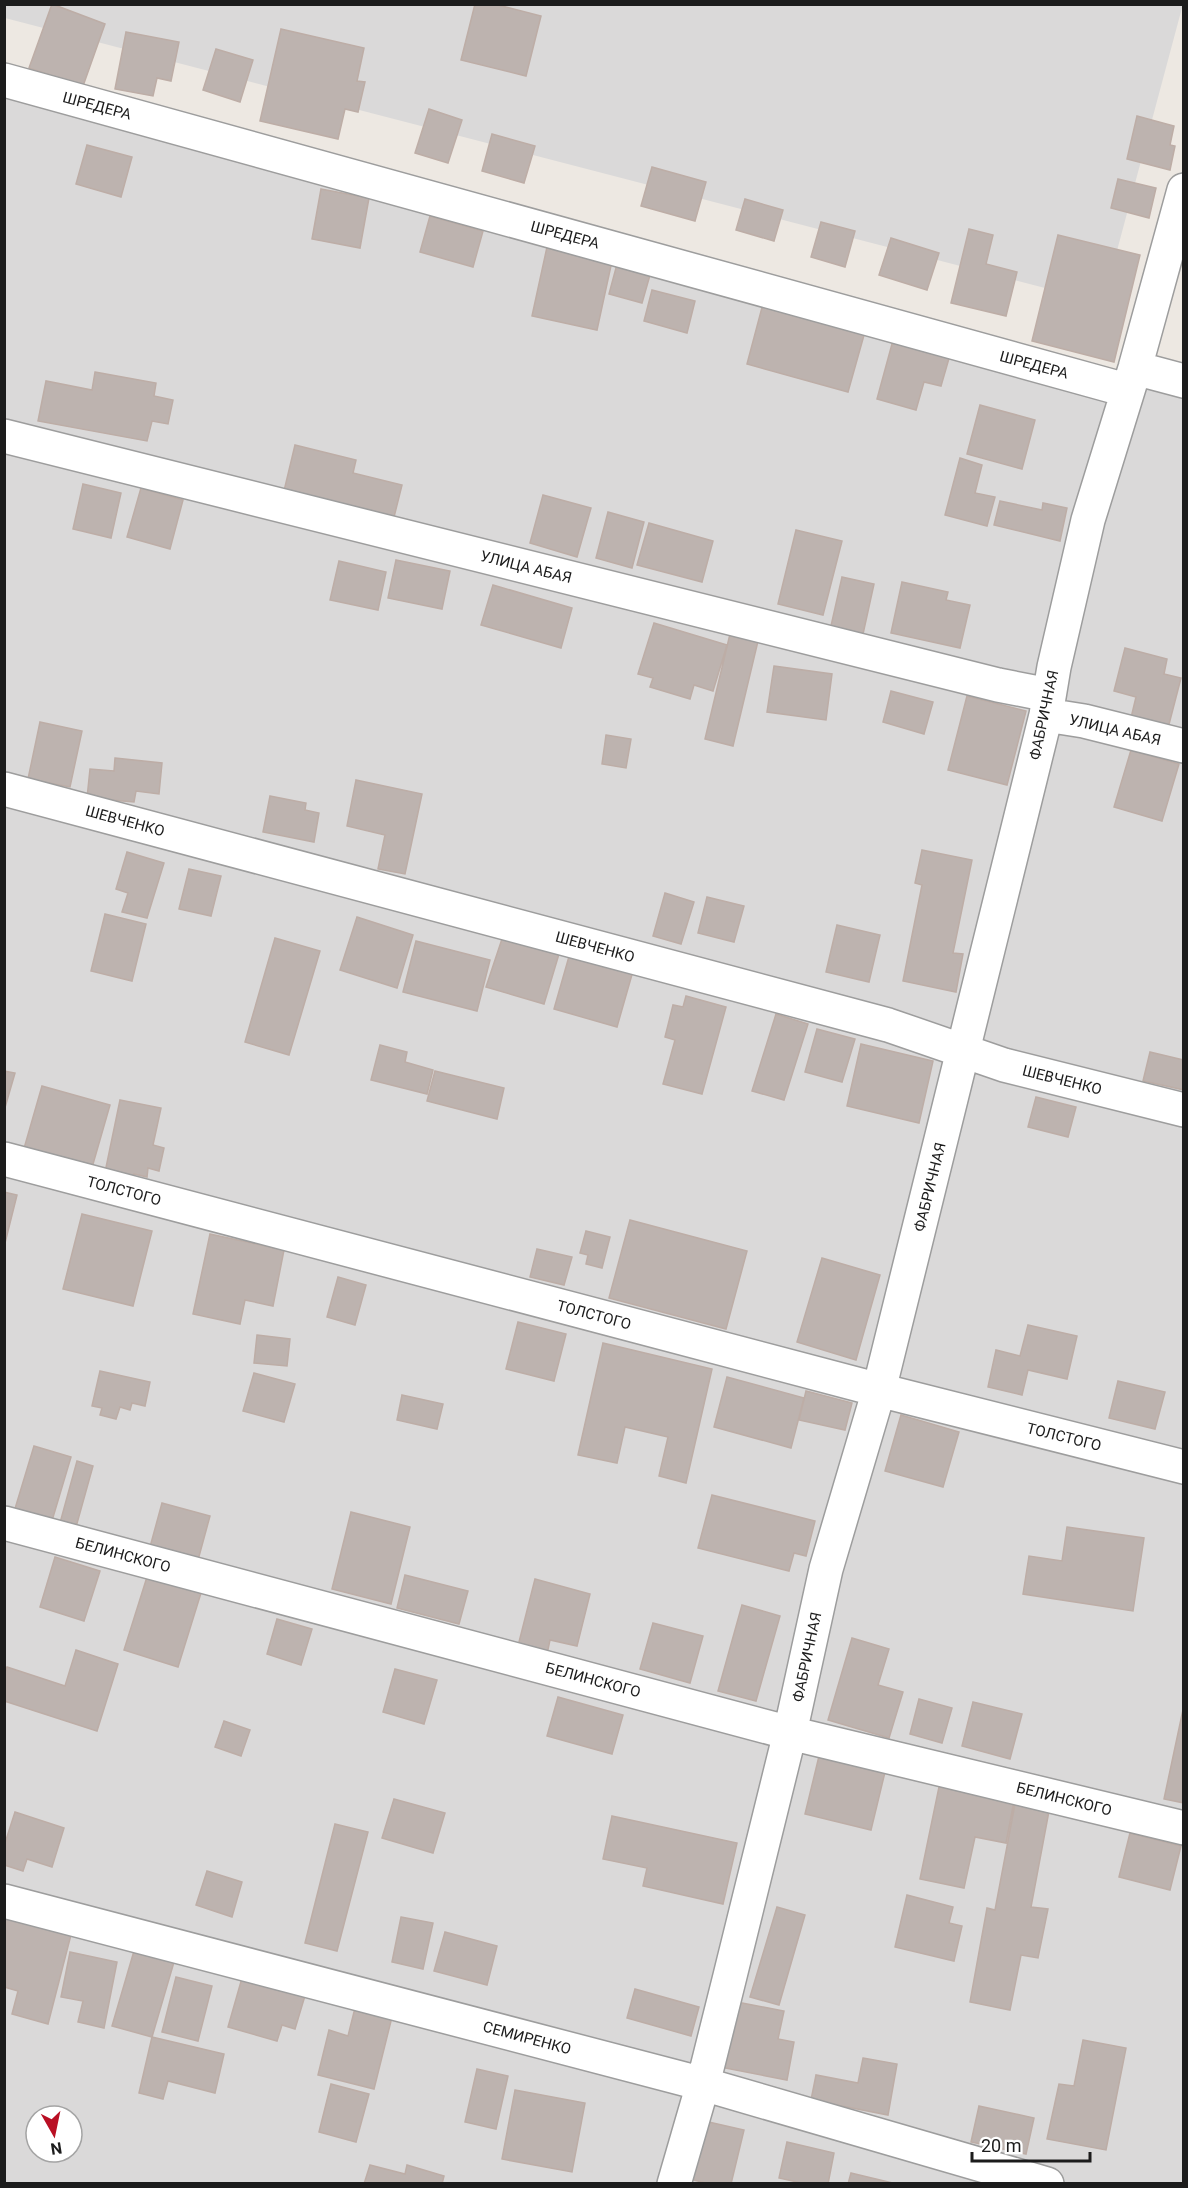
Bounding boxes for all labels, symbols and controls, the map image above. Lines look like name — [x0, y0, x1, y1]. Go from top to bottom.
street label: ШРЕДЕРА — [61, 88, 133, 124]
street label: ШРЕДЕРА — [529, 217, 601, 253]
street label: ШРЕДЕРА — [998, 347, 1070, 383]
street label: УЛИЦА АБАЯ — [478, 547, 574, 587]
street label: ФАБРИЧНАЯ — [1026, 669, 1062, 761]
street label: УЛИЦА АБАЯ — [1067, 711, 1163, 749]
street label: ШЕВЧЕНКО — [83, 802, 167, 840]
street label: ШЕВЧЕНКО — [553, 928, 637, 966]
street label: ШЕВЧЕНКО — [1020, 1061, 1104, 1099]
street label: ФАБРИЧНАЯ — [910, 1141, 950, 1233]
street label: ТОЛСТОГО — [85, 1172, 163, 1210]
street label: ТОЛСТОГО — [555, 1296, 633, 1334]
street label: ТОЛСТОГО — [1025, 1419, 1103, 1455]
street label: БЕЛИНСКОГО — [73, 1534, 173, 1576]
street label: ФАБРИЧНАЯ — [789, 1611, 825, 1703]
street label: БЕЛИНСКОГО — [543, 1659, 643, 1701]
street label: БЕЛИНСКОГО — [1014, 1778, 1114, 1820]
street label: СЕМИРЕНКО — [481, 2018, 573, 2058]
north arrow — [24, 2104, 84, 2164]
scale bar — [972, 2125, 1090, 2163]
text: 20 m — [981, 2135, 1021, 2156]
text: N — [49, 2138, 63, 2159]

